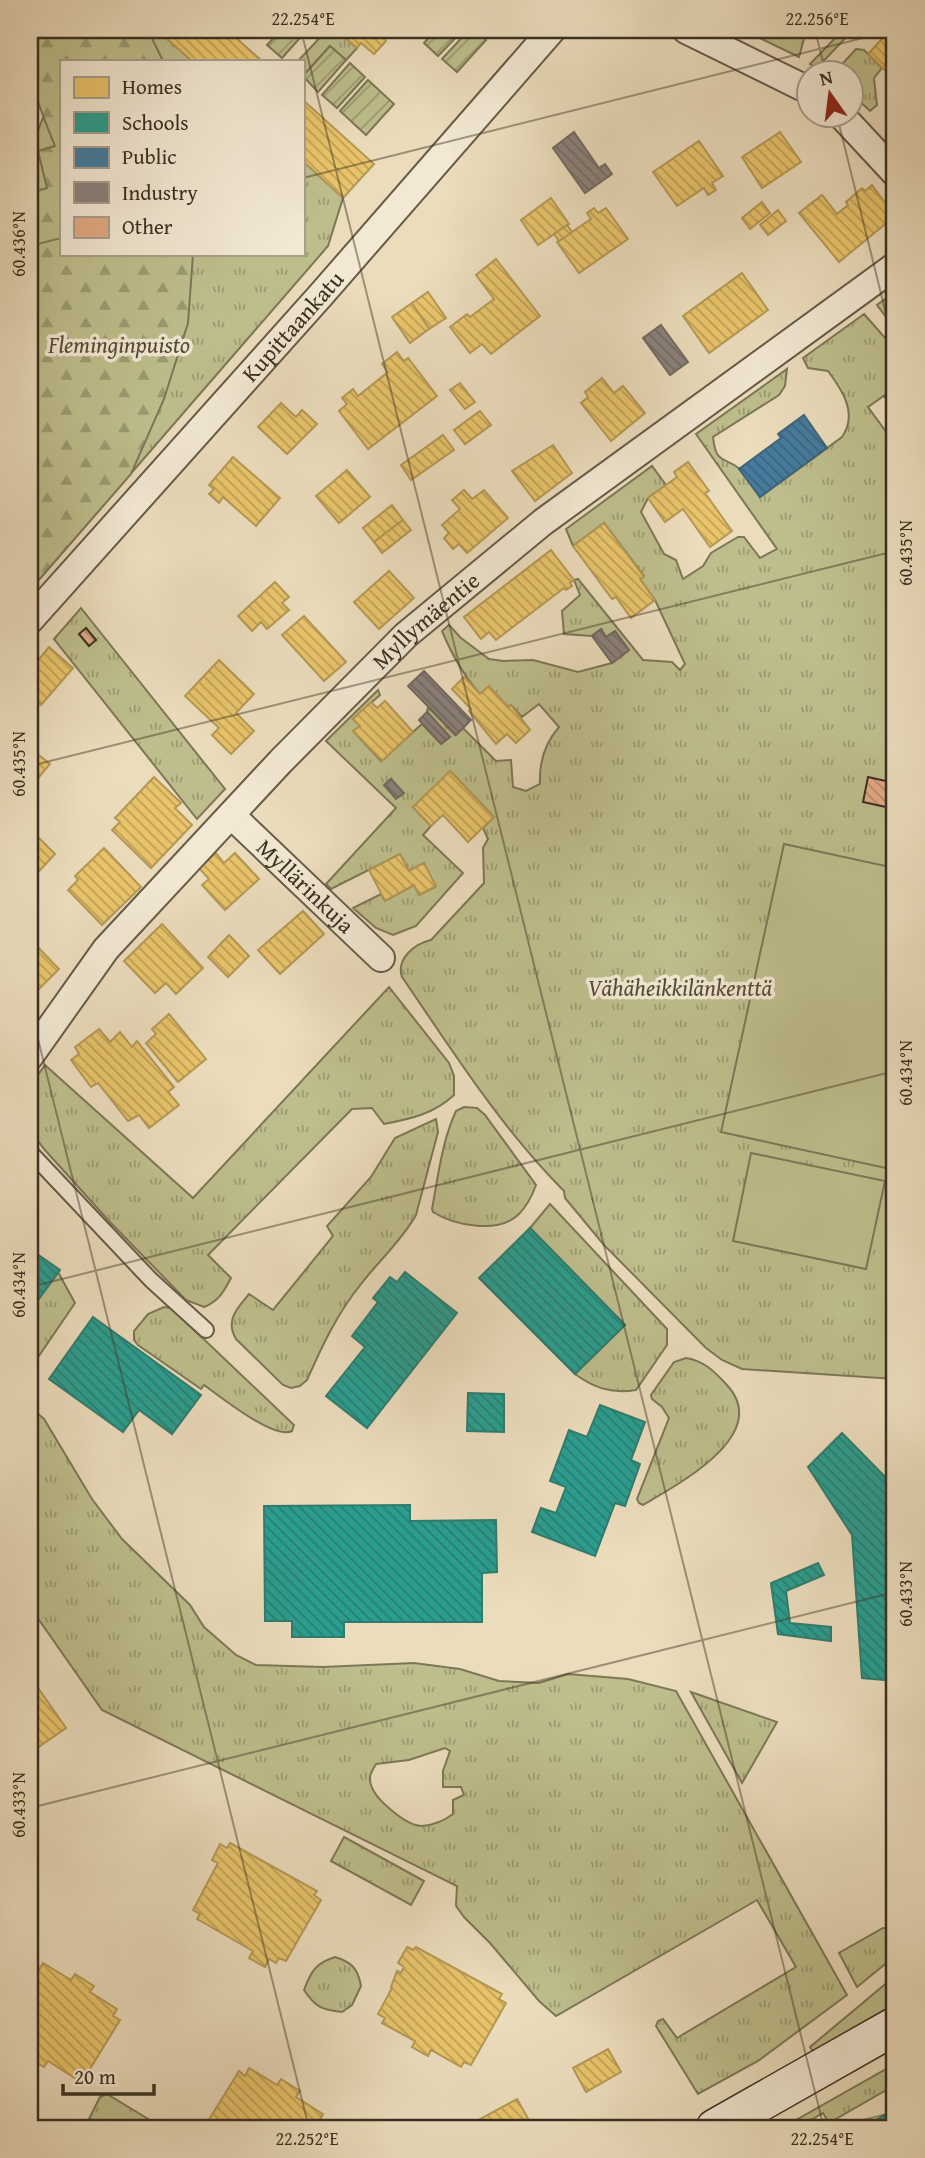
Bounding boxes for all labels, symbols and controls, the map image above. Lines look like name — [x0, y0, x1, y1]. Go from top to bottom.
text: 22.254°E — [271, 5, 335, 32]
text: 22.256°E — [785, 5, 849, 32]
legend — [60, 60, 304, 256]
north arrow — [796, 60, 866, 130]
text: N — [816, 62, 836, 93]
text: Homes — [122, 71, 182, 102]
text: Schools — [122, 107, 189, 138]
text: Public — [122, 141, 177, 172]
text: Industry — [122, 177, 198, 208]
text: 60.436°N — [5, 211, 32, 277]
text: Other — [122, 211, 173, 242]
street label: Kupittaankatu — [234, 263, 351, 389]
park label: Fleminginpuisto — [47, 328, 190, 361]
text: 60.435°N — [892, 520, 919, 586]
street label: Myllymäentie — [364, 564, 487, 676]
text: 60.435°N — [5, 731, 32, 797]
street label: Myllärinkuja — [250, 831, 362, 941]
park label: Vähäheikkilänkenttä — [588, 971, 773, 1004]
text: 60.434°N — [892, 1040, 919, 1106]
text: 60.434°N — [5, 1252, 32, 1318]
text: 60.433°N — [892, 1561, 919, 1627]
text: 60.433°N — [5, 1772, 32, 1838]
scale bar — [63, 2053, 154, 2097]
text: 20 m — [74, 2061, 116, 2092]
text: 22.252°E — [275, 2125, 339, 2152]
text: 22.254°E — [790, 2125, 854, 2152]

